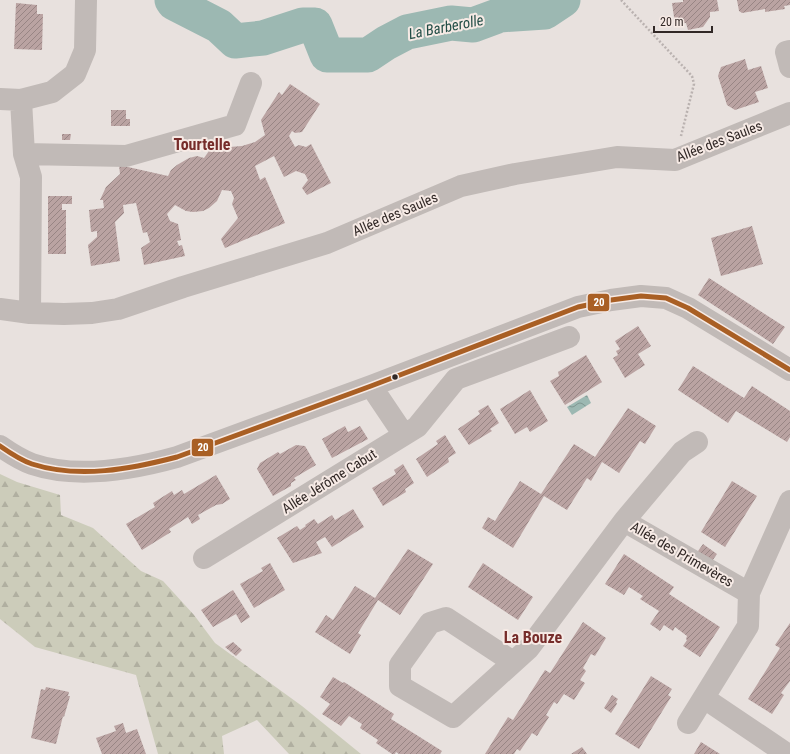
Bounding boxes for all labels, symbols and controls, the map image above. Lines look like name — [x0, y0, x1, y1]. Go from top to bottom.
scale bar — [654, 8, 712, 34]
water label: La Barberolle — [407, 11, 485, 43]
text: 20 m — [660, 15, 684, 29]
street label: Allée des Saules — [674, 117, 764, 165]
district label: Tourtelle — [174, 135, 231, 154]
street label: Allée des Saules — [350, 189, 440, 239]
line badge: 20 — [587, 293, 610, 312]
text: 20 — [593, 296, 605, 309]
unlabelled marker — [390, 372, 400, 382]
line badge: 20 — [191, 438, 214, 457]
text: 20 — [197, 441, 209, 454]
street label: Allée Jérôme Cabut — [279, 446, 379, 516]
street label: Allée des Primevères — [628, 518, 736, 590]
district label: La Bouze — [504, 628, 563, 647]

